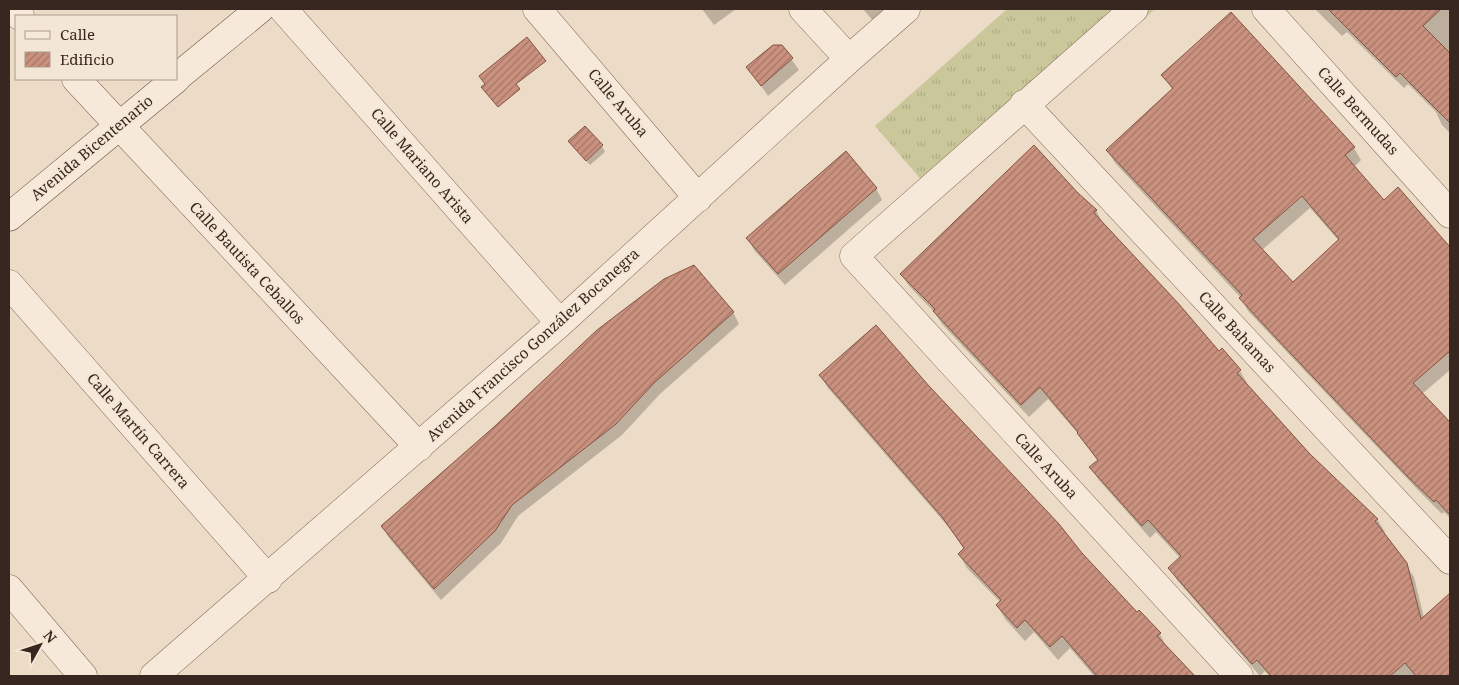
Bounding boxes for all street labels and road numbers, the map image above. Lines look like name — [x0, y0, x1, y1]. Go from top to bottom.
street label: Calle Bermudas — [1314, 62, 1404, 159]
street label: Calle Aruba — [584, 64, 653, 141]
street label: Avenida Bicentenario — [26, 90, 157, 204]
street label: Calle Mariano Arista — [367, 103, 478, 227]
street label: Calle Bautista Ceballos — [186, 197, 310, 328]
street label: Avenida Francisco González Bocanegra — [422, 243, 643, 445]
street label: Calle Bahamas — [1195, 286, 1281, 377]
street label: Calle Martín Carrera — [83, 368, 195, 492]
street label: Calle Aruba — [1011, 428, 1083, 503]

